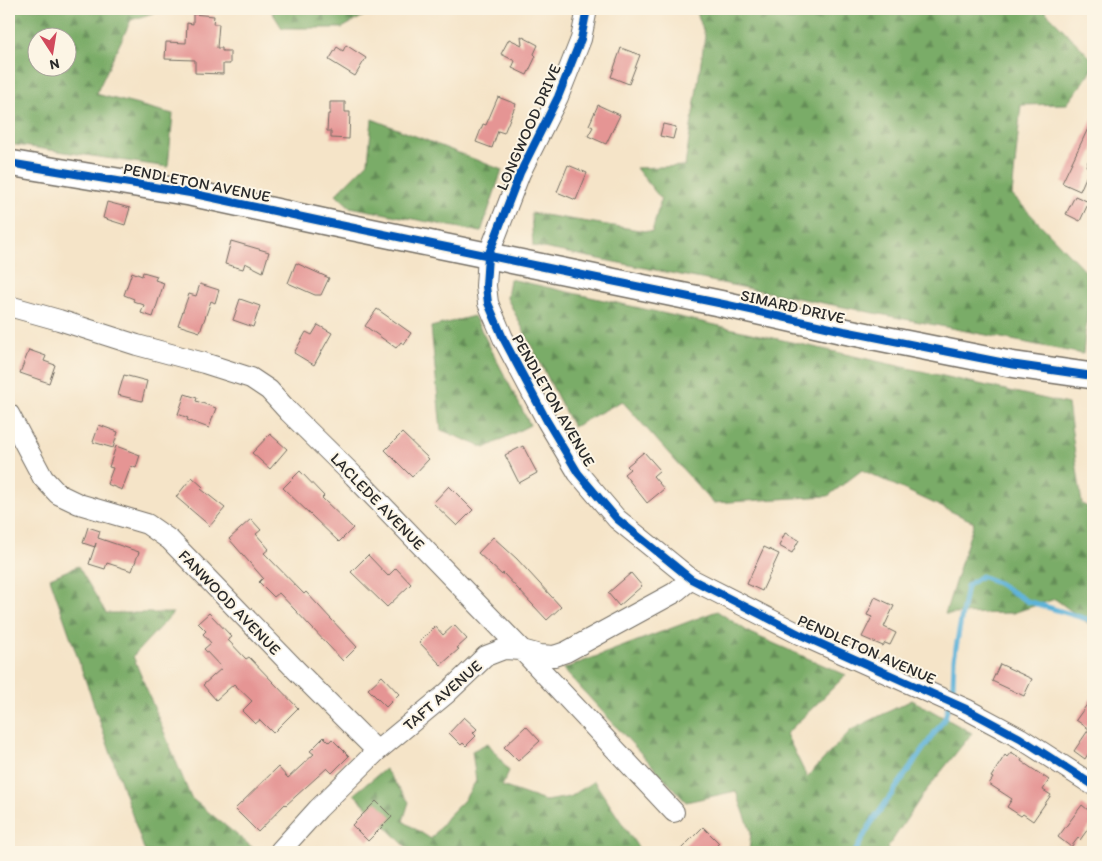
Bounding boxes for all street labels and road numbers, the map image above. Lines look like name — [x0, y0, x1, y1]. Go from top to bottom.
street label: LONGWOOD DRIVE — [492, 61, 565, 193]
street label: PENDLETON AVENUE — [122, 159, 272, 206]
street label: SIMARD DRIVE — [739, 285, 847, 328]
street label: PENDLETON AVENUE — [508, 331, 599, 470]
street label: LACLEDE AVENUE — [326, 449, 429, 554]
street label: FANWOOD AVENUE — [175, 546, 285, 659]
street label: PENDLETON AVENUE — [795, 610, 939, 689]
street label: TAFT AVENUE — [399, 656, 486, 735]

